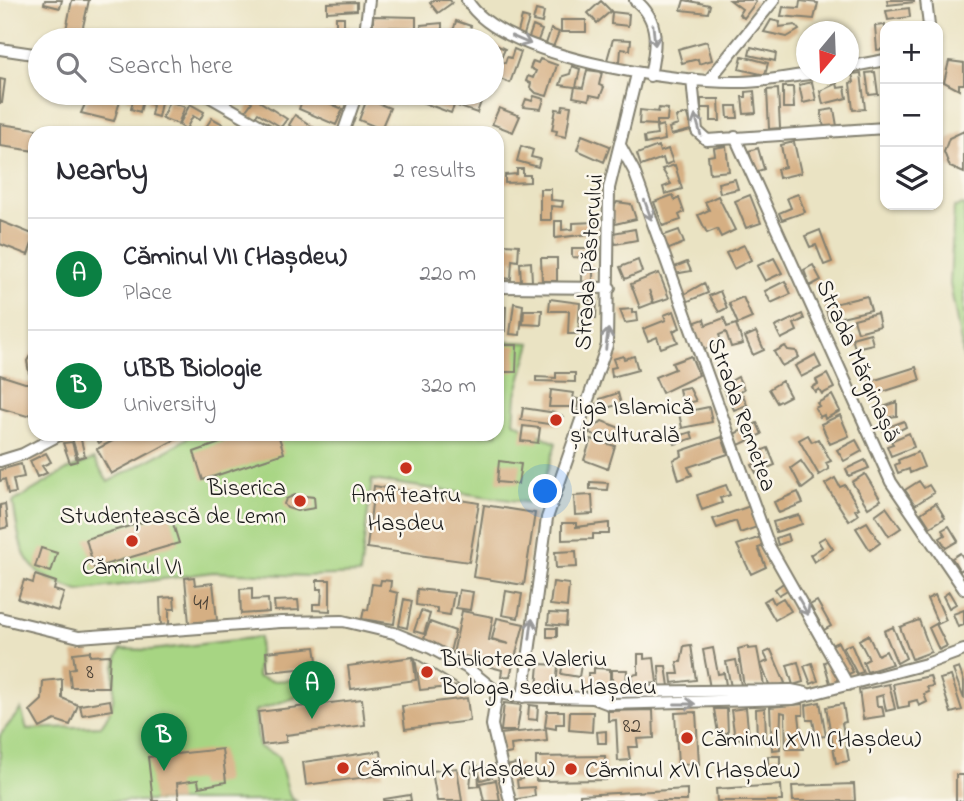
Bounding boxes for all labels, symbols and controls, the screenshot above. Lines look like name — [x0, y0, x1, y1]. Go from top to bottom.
north arrow — [796, 21, 859, 84]
map controls — [880, 21, 943, 210]
button: + — [880, 21, 943, 84]
one-way arrow — [648, 23, 661, 46]
search box — [28, 28, 504, 105]
one-way arrow — [510, 34, 531, 47]
icon: search — [52, 48, 90, 86]
text: Search here — [108, 48, 233, 86]
button: − — [880, 84, 943, 147]
one-way arrow — [691, 115, 704, 137]
button: layers — [880, 147, 943, 210]
text: Nearby — [56, 150, 148, 194]
text: 2 results — [393, 155, 476, 188]
street label: Strada Păstorului — [567, 173, 614, 352]
one-way arrow — [642, 198, 655, 220]
text: Căminul VII (Hașdeu) — [123, 239, 347, 277]
text: A — [72, 258, 86, 291]
text: 220 m — [420, 258, 476, 291]
street label: Strada Mărginașă — [805, 274, 908, 448]
text: Place — [123, 277, 172, 310]
one-way arrow — [600, 328, 613, 351]
street label: Strada Remetea — [697, 333, 785, 497]
text: UBB Biologie — [123, 351, 262, 389]
text: B — [71, 370, 87, 403]
text: 320 m — [422, 370, 476, 403]
text: University — [123, 389, 216, 422]
place label: Liga Islamică și culturală — [570, 391, 694, 454]
marker: Liga Islamică și culturală — [548, 412, 564, 428]
marker: Amfiteatru Hașdeu — [398, 460, 414, 476]
place label: Biserica Studențească de Lemn — [60, 472, 286, 535]
your location — [528, 474, 562, 508]
place label: Amfiteatru Hașdeu — [351, 479, 461, 542]
marker: Biserica Studențească de Lemn — [292, 493, 308, 509]
marker: Căminul VI — [124, 533, 140, 549]
place label: Căminul VI — [82, 551, 182, 586]
house number: 41 — [193, 589, 209, 619]
one-way arrow — [796, 595, 810, 615]
one-way arrow — [524, 618, 537, 641]
place label: Biblioteca Valeriu Bologa, sediu Hașdeu — [440, 643, 657, 706]
house number: 8 — [86, 658, 94, 688]
pin: A — [289, 661, 335, 719]
marker: Biblioteca Valeriu Bologa, sediu Hașdeu — [419, 664, 435, 680]
one-way arrow — [673, 697, 696, 711]
house number: 82 — [623, 712, 641, 742]
pin: B — [141, 713, 187, 771]
place label: Căminul XVII (Hașdeu) — [701, 723, 921, 758]
marker: Căminul XVII (Hașdeu) — [679, 730, 695, 746]
place label: Căminul X (Hașdeu) — [357, 753, 555, 788]
place label: Căminul XVI (Hașdeu) — [585, 754, 800, 789]
marker: Căminul X (Hașdeu) — [335, 760, 351, 776]
marker: Căminul XVI (Hașdeu) — [563, 761, 579, 777]

